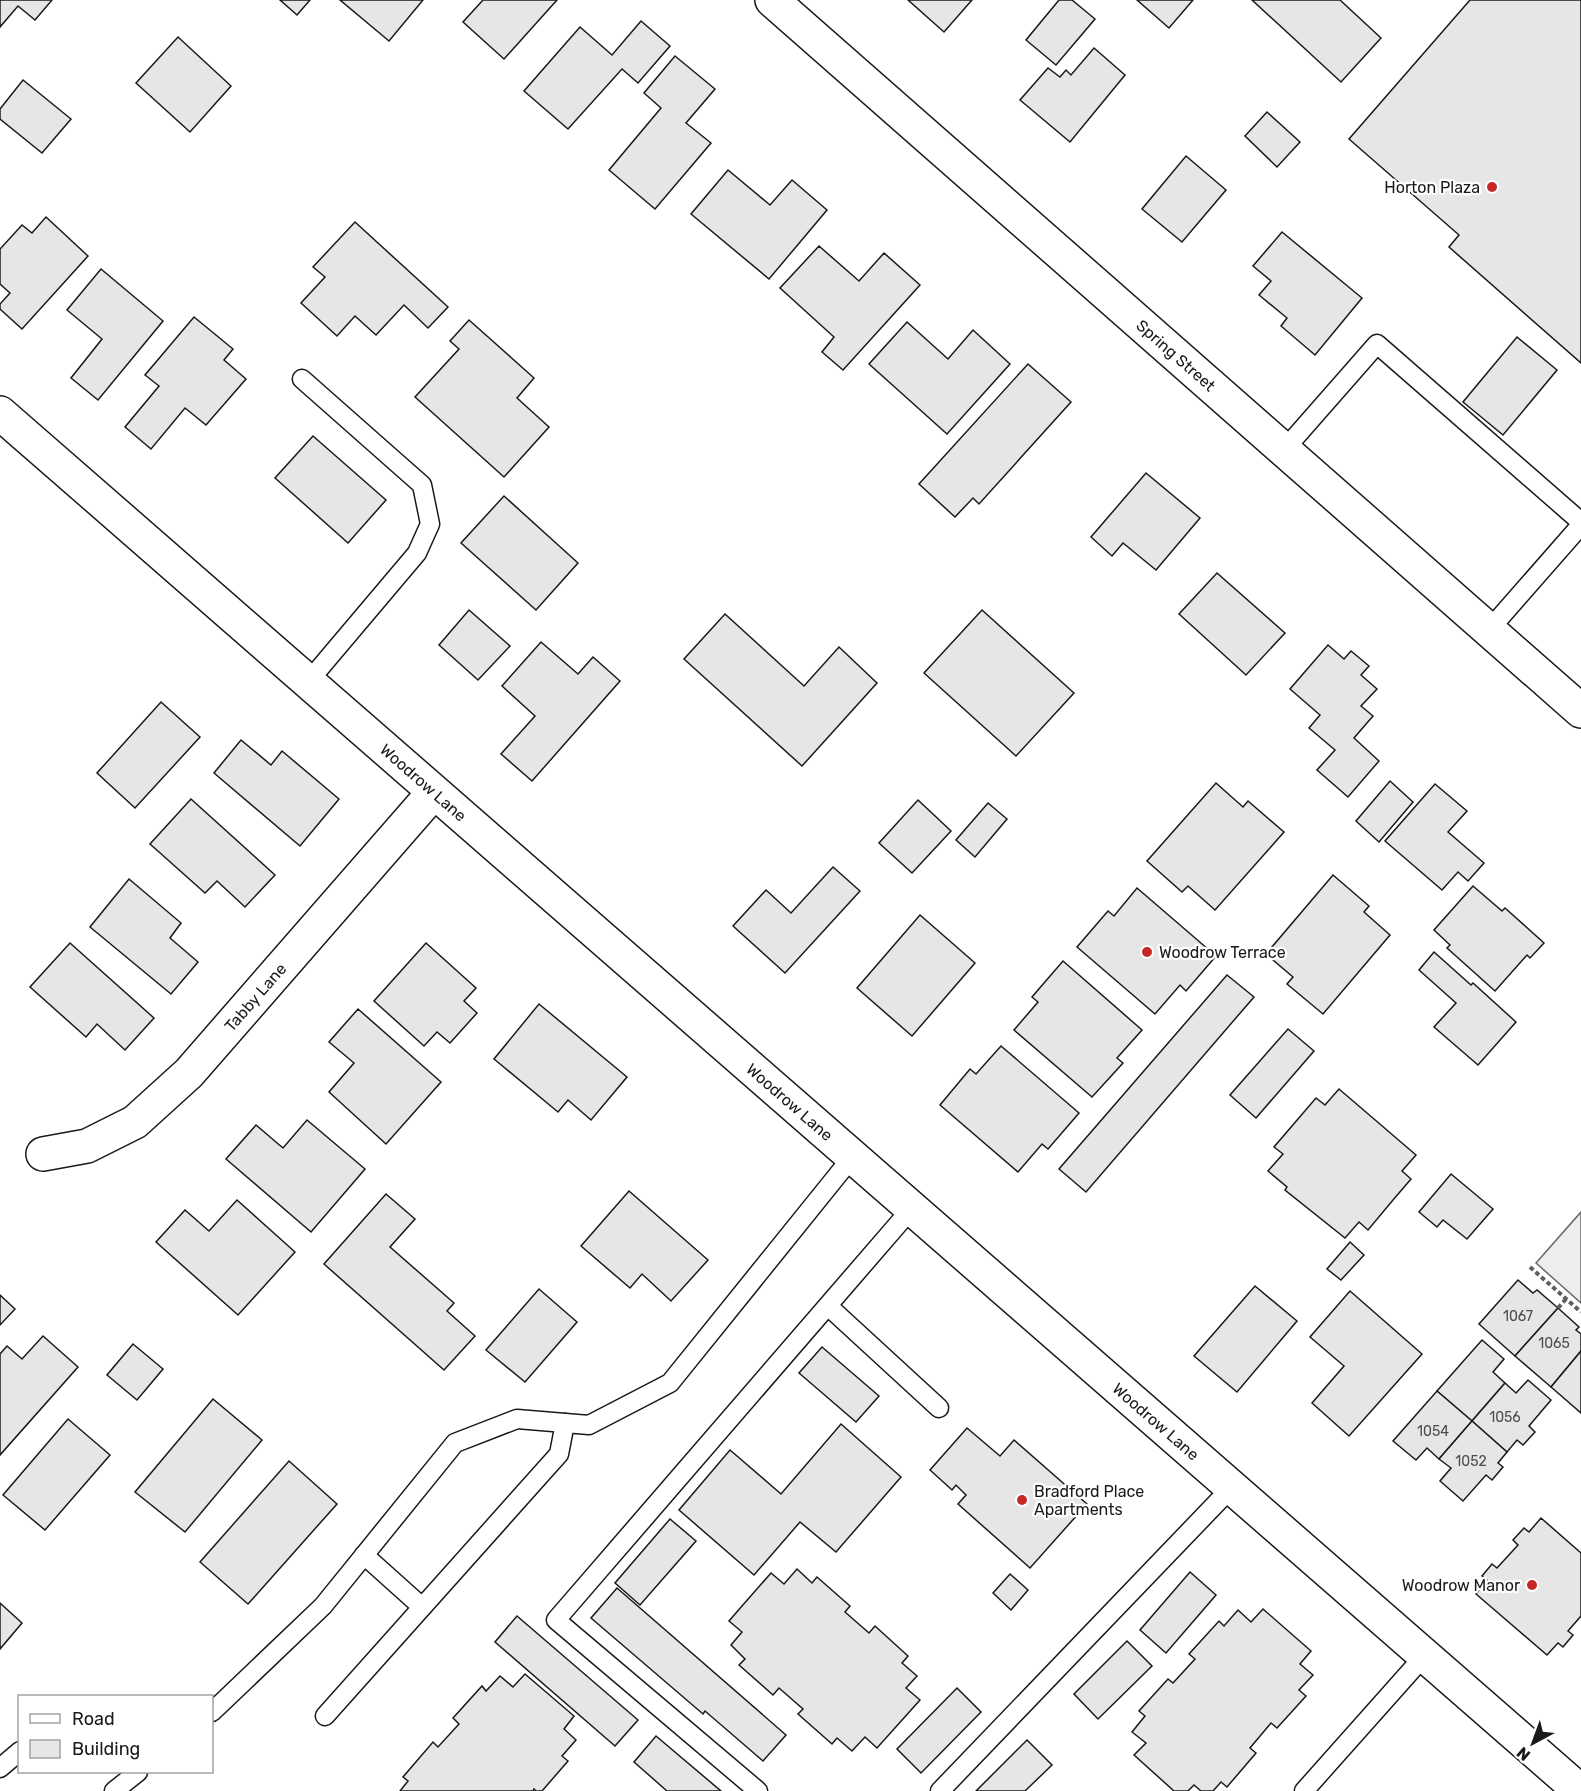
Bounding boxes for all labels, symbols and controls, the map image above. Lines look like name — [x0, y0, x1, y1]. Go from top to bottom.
place label: Horton Plaza — [1384, 178, 1480, 197]
marker: Horton Plaza — [1485, 180, 1499, 194]
street label: Spring Street — [1133, 315, 1220, 395]
street label: Woodrow Lane — [377, 740, 471, 825]
place label: Woodrow Terrace — [1159, 943, 1286, 962]
marker: Woodrow Terrace — [1140, 945, 1154, 959]
street label: Tabby Lane — [220, 959, 290, 1035]
street label: Woodrow Lane — [743, 1059, 837, 1145]
house number: 1067 — [1503, 1308, 1533, 1325]
house number: 1065 — [1538, 1335, 1570, 1352]
street label: Woodrow Lane — [1109, 1379, 1203, 1464]
house number: 1056 — [1489, 1409, 1521, 1426]
house number: 1054 — [1417, 1423, 1449, 1440]
house number: 1052 — [1455, 1453, 1487, 1470]
place label: Bradford Place Apartments — [1034, 1482, 1144, 1519]
marker: Bradford Place Apartments — [1015, 1493, 1029, 1507]
place label: Woodrow Manor — [1402, 1576, 1520, 1595]
marker: Woodrow Manor — [1525, 1578, 1539, 1592]
legend — [18, 1695, 213, 1773]
text: Road — [72, 1708, 115, 1730]
north arrow — [1503, 1713, 1563, 1773]
text: Building — [72, 1738, 140, 1760]
text: N — [1513, 1743, 1534, 1765]

